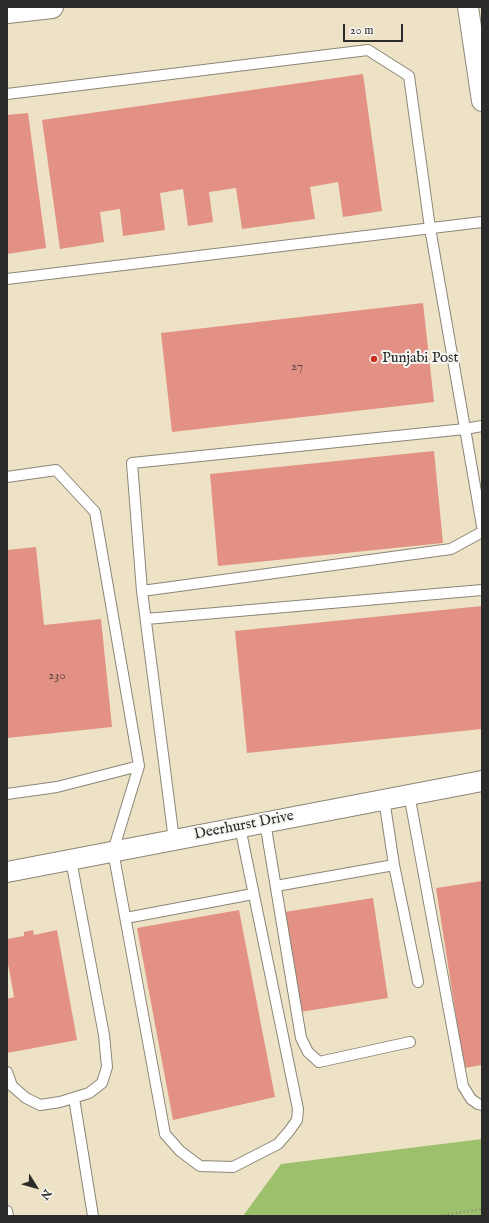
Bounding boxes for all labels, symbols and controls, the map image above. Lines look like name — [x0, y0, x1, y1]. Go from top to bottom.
scale bar — [345, 16, 405, 42]
text: 20 m — [350, 23, 373, 38]
place label: Punjabi Post — [382, 350, 459, 368]
marker: Punjabi Post — [369, 354, 379, 364]
house number: 27 — [291, 359, 303, 375]
house number: 230 — [48, 668, 66, 684]
street label: Deerhurst Drive — [193, 808, 295, 844]
north arrow — [16, 1167, 56, 1207]
text: N — [37, 1186, 54, 1202]

